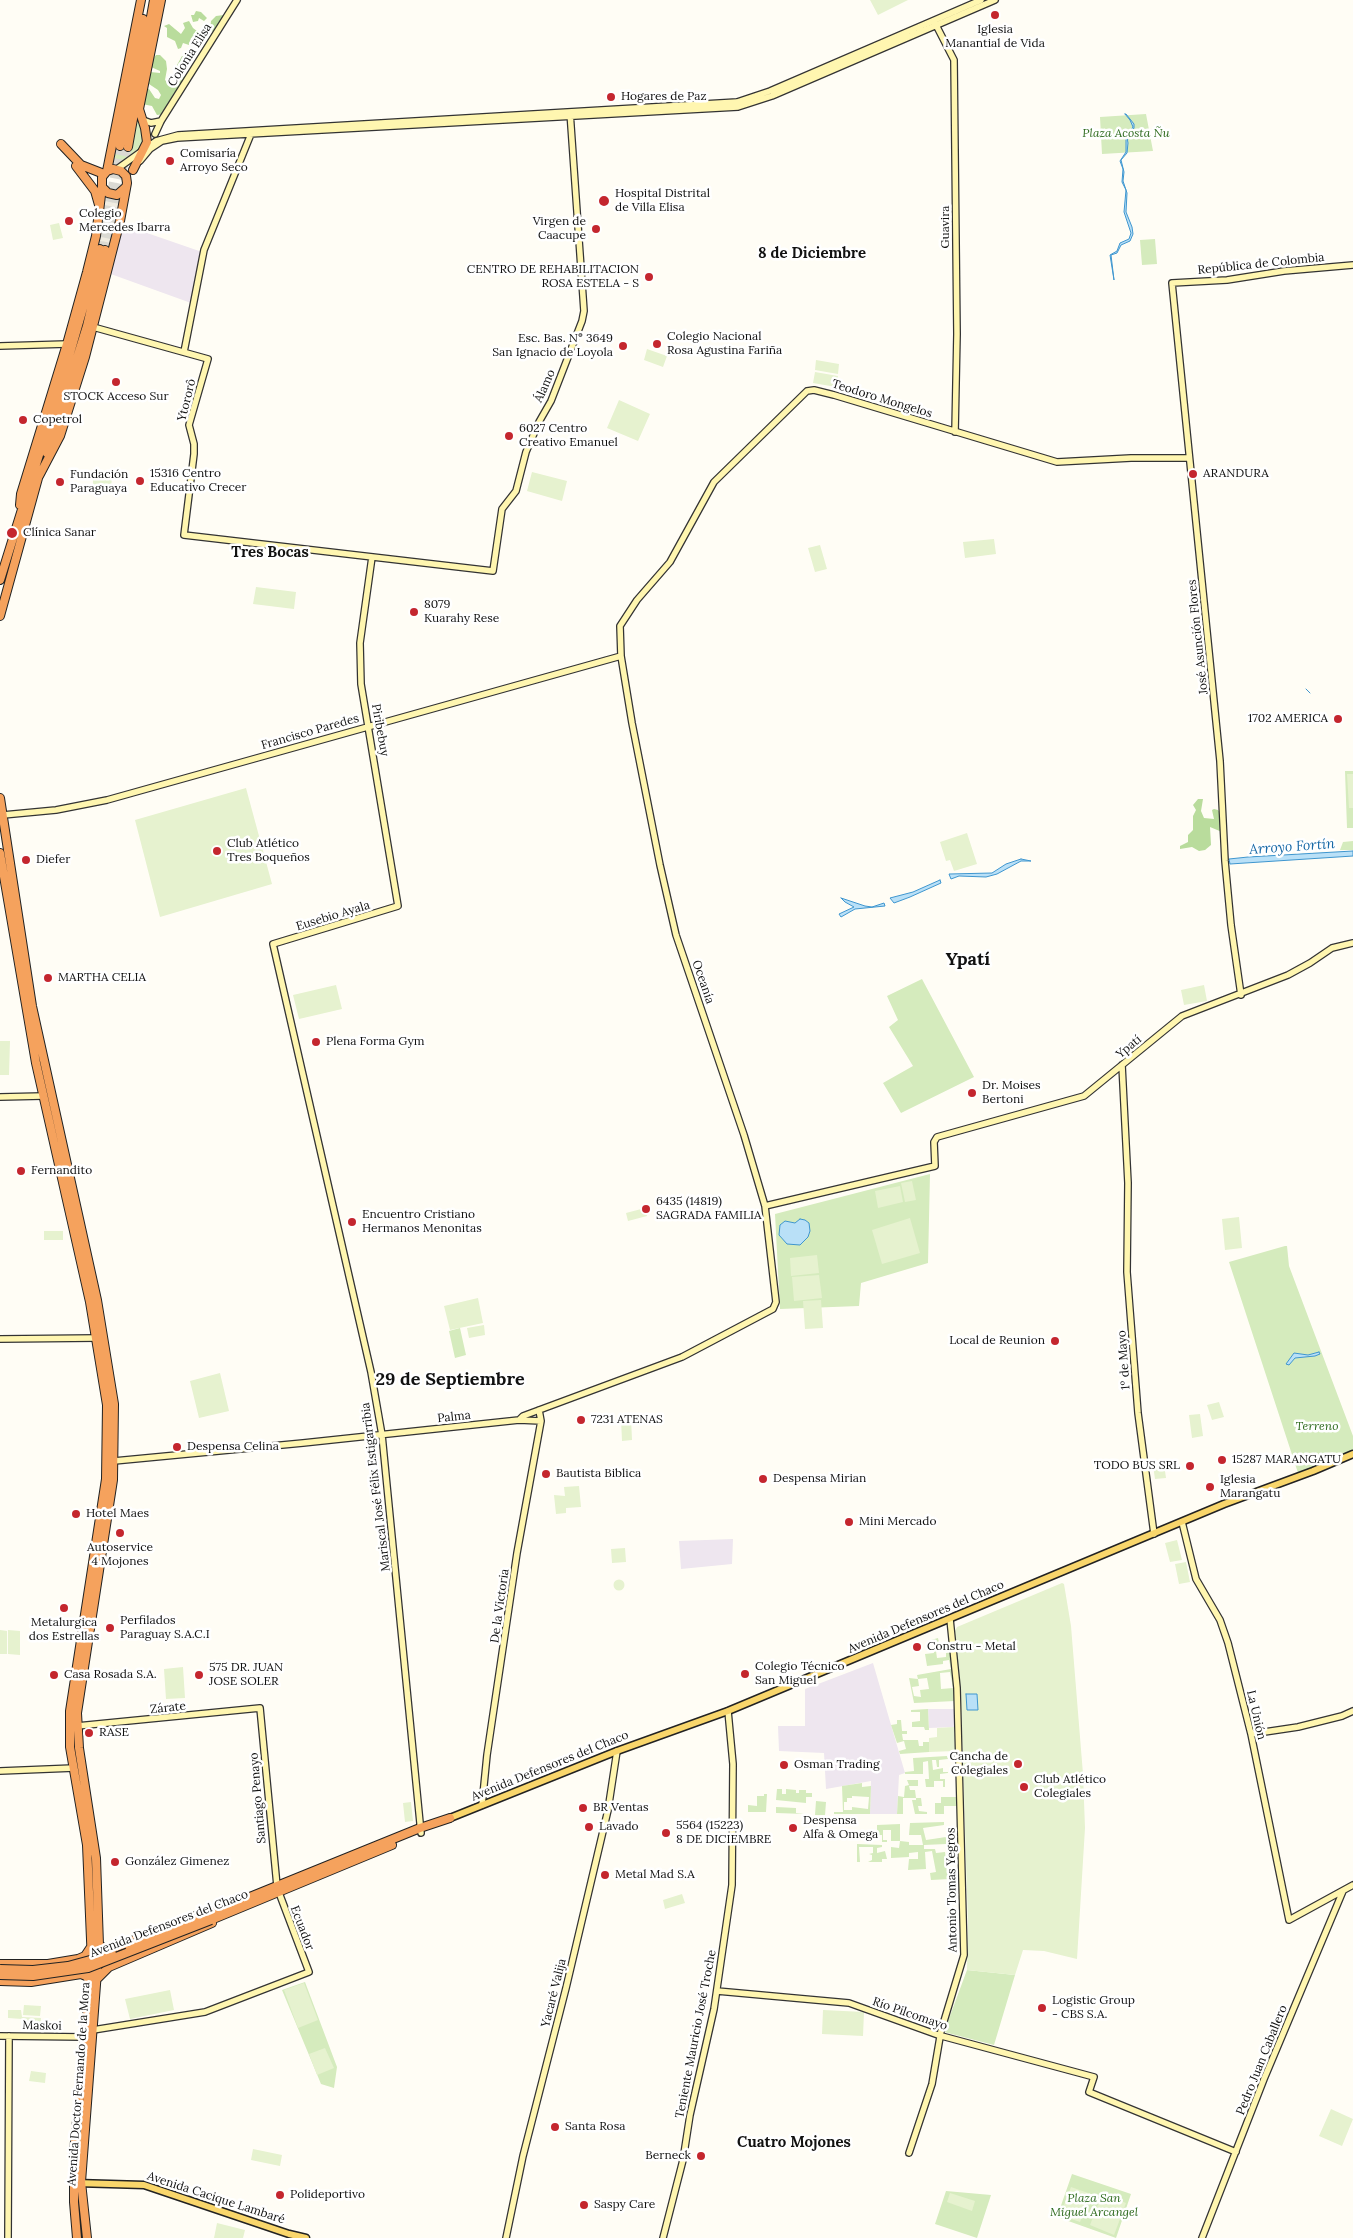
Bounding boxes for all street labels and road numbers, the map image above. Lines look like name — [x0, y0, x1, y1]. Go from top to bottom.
street label: Colonia Elisa — [165, 21, 215, 89]
street label: Guavira — [939, 205, 953, 249]
street label: República de Colombia — [1197, 250, 1325, 278]
street label: Álamo — [531, 367, 559, 405]
street label: Ytororô — [175, 377, 199, 423]
street label: Teodoro Mongelos — [830, 377, 934, 421]
street label: José Asunción Flores — [1185, 579, 1211, 695]
street label: Piribebuy — [368, 703, 392, 757]
street label: Francisco Paredes — [259, 711, 361, 753]
street label: Eusebio Ayala — [294, 898, 372, 934]
street label: Oceanía — [689, 958, 717, 1006]
street label: Ypatí — [1114, 1032, 1144, 1062]
street label: 1º de Mayo — [1115, 1330, 1133, 1390]
street label: Mariscal José Félix Estigarribia — [358, 1402, 394, 1572]
street label: Palma — [437, 1408, 471, 1426]
street label: De la Victoria — [488, 1568, 512, 1644]
street label: Avenida Defensores del Chaco — [846, 1577, 1006, 1657]
street label: La Unión — [1243, 1689, 1269, 1741]
street label: Zárate — [149, 1699, 187, 1717]
street label: Avenida Defensores del Chaco — [469, 1728, 631, 1804]
street label: Santiago Penayo — [247, 1752, 269, 1844]
street label: Antonio Tomas Yegros — [944, 1827, 960, 1953]
street label: Avenida Defensores del Chaco — [88, 1887, 250, 1961]
street label: Ecuador — [287, 1904, 317, 1952]
street label: Teniente Mauricio José Troche — [673, 1949, 719, 2119]
street label: Yacaré Valija — [539, 1957, 569, 2029]
street label: Avenida Doctor Fernando de la Mora — [65, 1982, 93, 2186]
street label: Río Pilcomayo — [871, 1994, 949, 2034]
street label: Pedro Juan Caballero — [1233, 2003, 1291, 2117]
street label: Maskoi — [22, 2018, 62, 2034]
street label: Avenida Cacique Lambaré — [145, 2169, 287, 2227]

